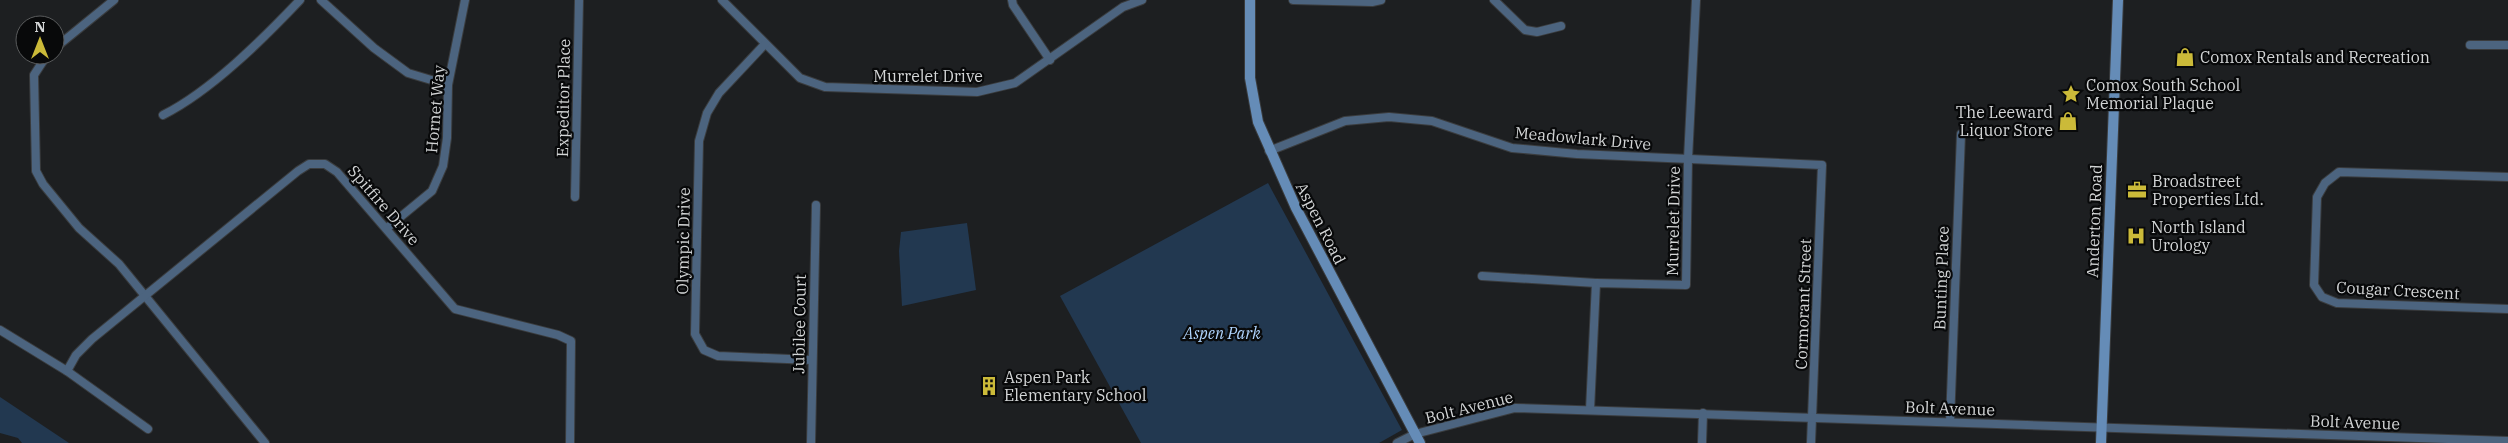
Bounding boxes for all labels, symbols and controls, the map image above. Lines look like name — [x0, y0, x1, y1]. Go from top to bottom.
north arrow — [15, 15, 65, 65]
text: N — [34, 18, 46, 36]
street label: Expeditor Place — [552, 39, 574, 157]
shop icon: Comox Rentals and Recreation — [2174, 46, 2196, 68]
place label: Comox Rentals and Recreation — [2200, 47, 2430, 67]
street label: Hornet Way — [421, 64, 449, 154]
street label: Murrelet Drive — [873, 66, 983, 86]
place label: Comox South School Memorial Plaque — [2086, 75, 2240, 113]
place icon: Comox South School Memorial Plaque — [2060, 83, 2082, 105]
place label: The Leeward Liquor Store — [1956, 102, 2053, 140]
shop icon: The Leeward Liquor Store — [2057, 110, 2079, 132]
street label: Meadowlark Drive — [1514, 122, 1652, 154]
street label: Spitfire Drive — [344, 161, 424, 249]
street label: Anderton Road — [2082, 164, 2106, 278]
street label: Murrelet Drive — [1662, 166, 1684, 276]
place label: Broadstreet Properties Ltd. — [2152, 171, 2264, 209]
street label: Aspen Road — [1292, 179, 1350, 268]
office icon: Broadstreet Properties Ltd. — [2126, 179, 2148, 201]
street label: Olympic Drive — [672, 187, 694, 295]
place label: North Island Urology — [2151, 217, 2246, 255]
hospital icon: North Island Urology — [2125, 225, 2147, 247]
street label: Bunting Place — [1929, 226, 1953, 330]
street label: Cormorant Street — [1791, 238, 1815, 370]
street label: Jubilee Court — [788, 274, 810, 374]
street label: Cougar Crescent — [2336, 277, 2461, 303]
park label: Aspen Park — [1182, 323, 1261, 343]
place label: Aspen Park Elementary School — [1004, 367, 1147, 405]
building icon: Aspen Park Elementary School — [978, 375, 1000, 397]
street label: Bolt Avenue — [1423, 386, 1515, 428]
street label: Bolt Avenue — [1905, 396, 1995, 420]
street label: Bolt Avenue — [2310, 410, 2400, 434]

